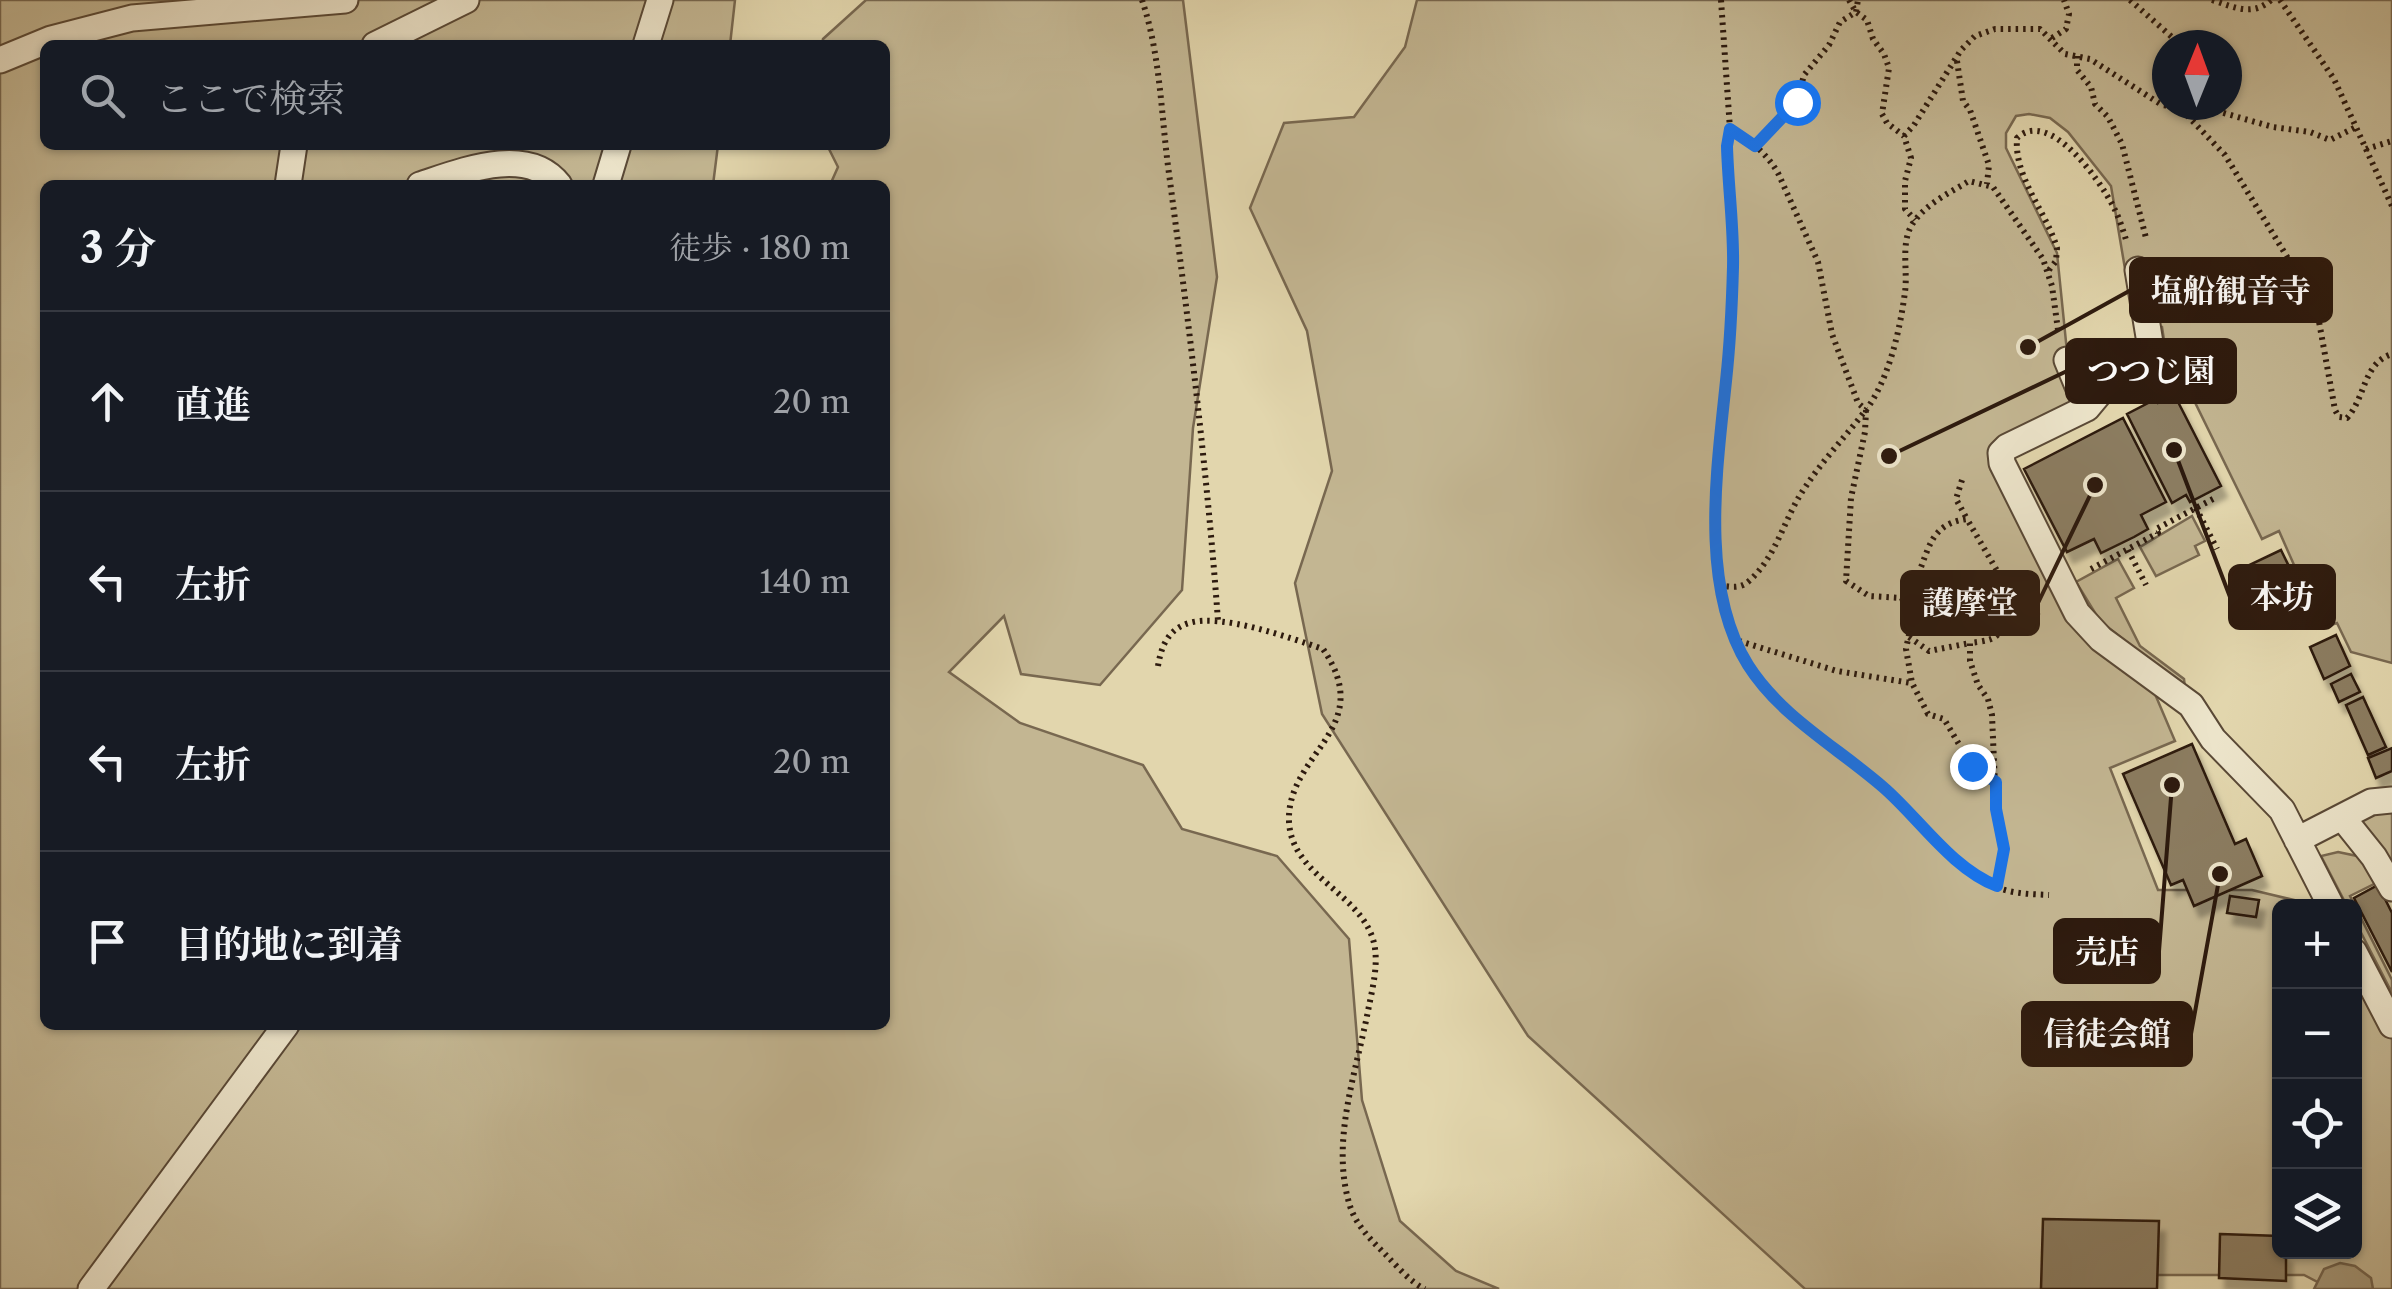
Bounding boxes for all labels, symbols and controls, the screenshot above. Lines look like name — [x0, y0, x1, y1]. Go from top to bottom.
north arrow — [2152, 30, 2242, 120]
search box — [40, 40, 890, 150]
icon: search — [75, 68, 130, 123]
text: ここで検索 — [155, 75, 345, 122]
route start — [1775, 80, 1821, 126]
text: 3 分 — [80, 222, 156, 274]
text: 徒歩 · 180 m — [669, 228, 850, 267]
callout: 塩船観音寺 — [2131, 259, 2331, 321]
text: 塩船観音寺 — [2151, 271, 2311, 310]
callout: つつじ園 — [2067, 340, 2235, 402]
text: つつじ園 — [2087, 351, 2215, 390]
icon: ahead — [80, 374, 135, 429]
text: 直進 — [175, 381, 251, 428]
text: 20 m — [773, 382, 850, 421]
icon: left — [80, 554, 135, 609]
text: 左折 — [175, 561, 251, 608]
text: 140 m — [759, 562, 850, 601]
callout: 本坊 — [2230, 566, 2334, 628]
callout: 護摩堂 — [1902, 572, 2038, 634]
text: 本坊 — [2250, 577, 2314, 616]
text: 護摩堂 — [1922, 583, 2018, 622]
icon: left — [80, 734, 135, 789]
text: 左折 — [175, 741, 251, 788]
text: 20 m — [773, 742, 850, 781]
route end — [1950, 744, 1996, 790]
map controls — [2272, 899, 2362, 1259]
button: + — [2272, 899, 2362, 989]
icon: arrive — [80, 914, 135, 969]
callout: 売店 — [2055, 920, 2159, 982]
text: 目的地に到着 — [175, 921, 403, 968]
text: 売店 — [2075, 932, 2139, 971]
button: − — [2272, 989, 2362, 1079]
callout: 信徒会館 — [2023, 1003, 2191, 1065]
text: 信徒会館 — [2043, 1014, 2171, 1053]
button: locate — [2272, 1079, 2362, 1169]
button: layers — [2272, 1169, 2362, 1259]

